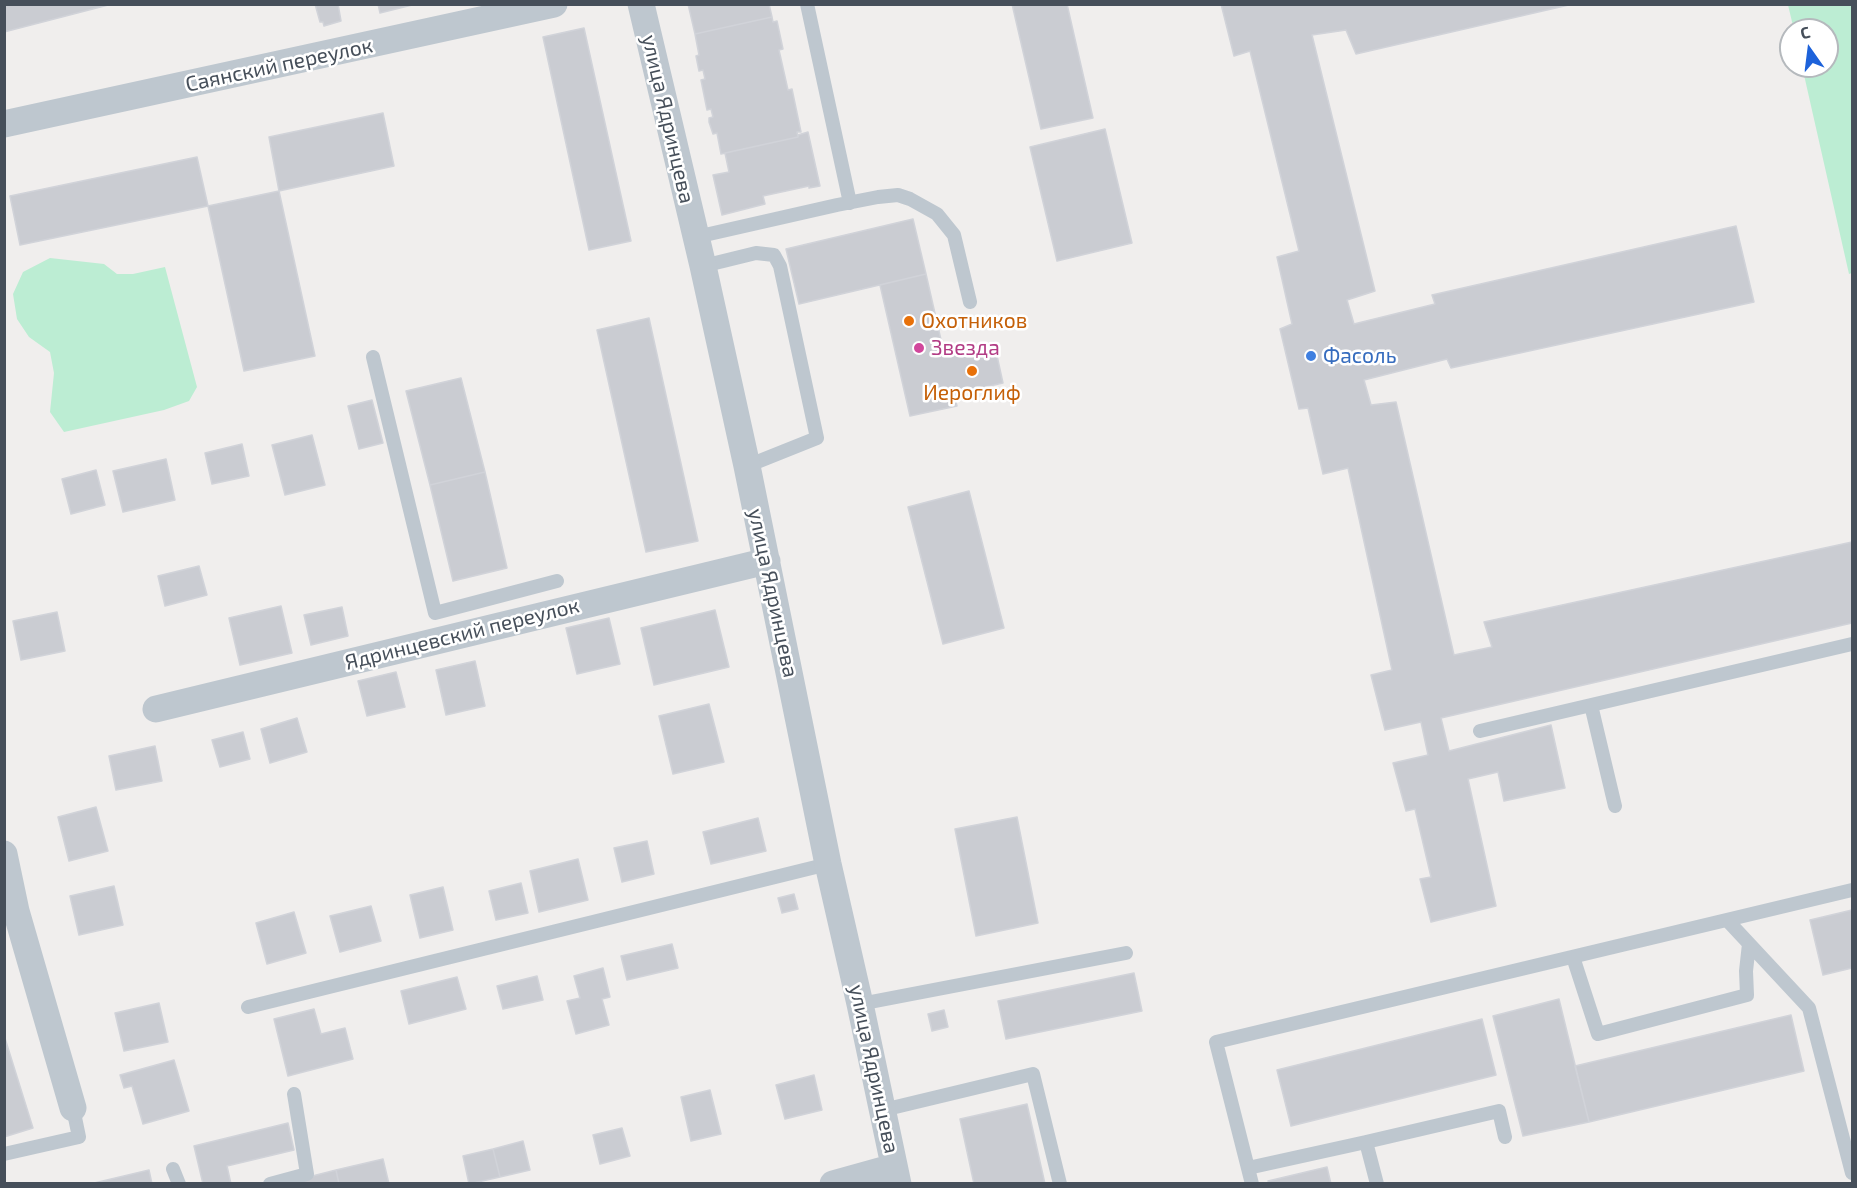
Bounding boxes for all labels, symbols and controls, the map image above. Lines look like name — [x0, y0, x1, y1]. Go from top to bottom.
north arrow — [1779, 18, 1839, 78]
text: С — [1798, 22, 1812, 42]
street label: улица Ядринцева — [636, 32, 700, 206]
street label: Саянский переулок — [183, 33, 375, 97]
place label: Охотников — [921, 308, 1027, 334]
marker: Охотников — [902, 314, 916, 328]
place label: Звезда — [931, 335, 1000, 361]
marker: Звезда — [912, 341, 926, 355]
place label: Фасоль — [1323, 343, 1396, 369]
marker: Фасоль — [1304, 349, 1318, 363]
marker: Иероглиф — [965, 364, 979, 378]
place label: Иероглиф — [923, 380, 1021, 406]
street label: улица Ядринцева — [743, 506, 803, 680]
street label: Ядринцевский переулок — [342, 593, 582, 675]
street label: улица Ядринцева — [844, 982, 904, 1156]

